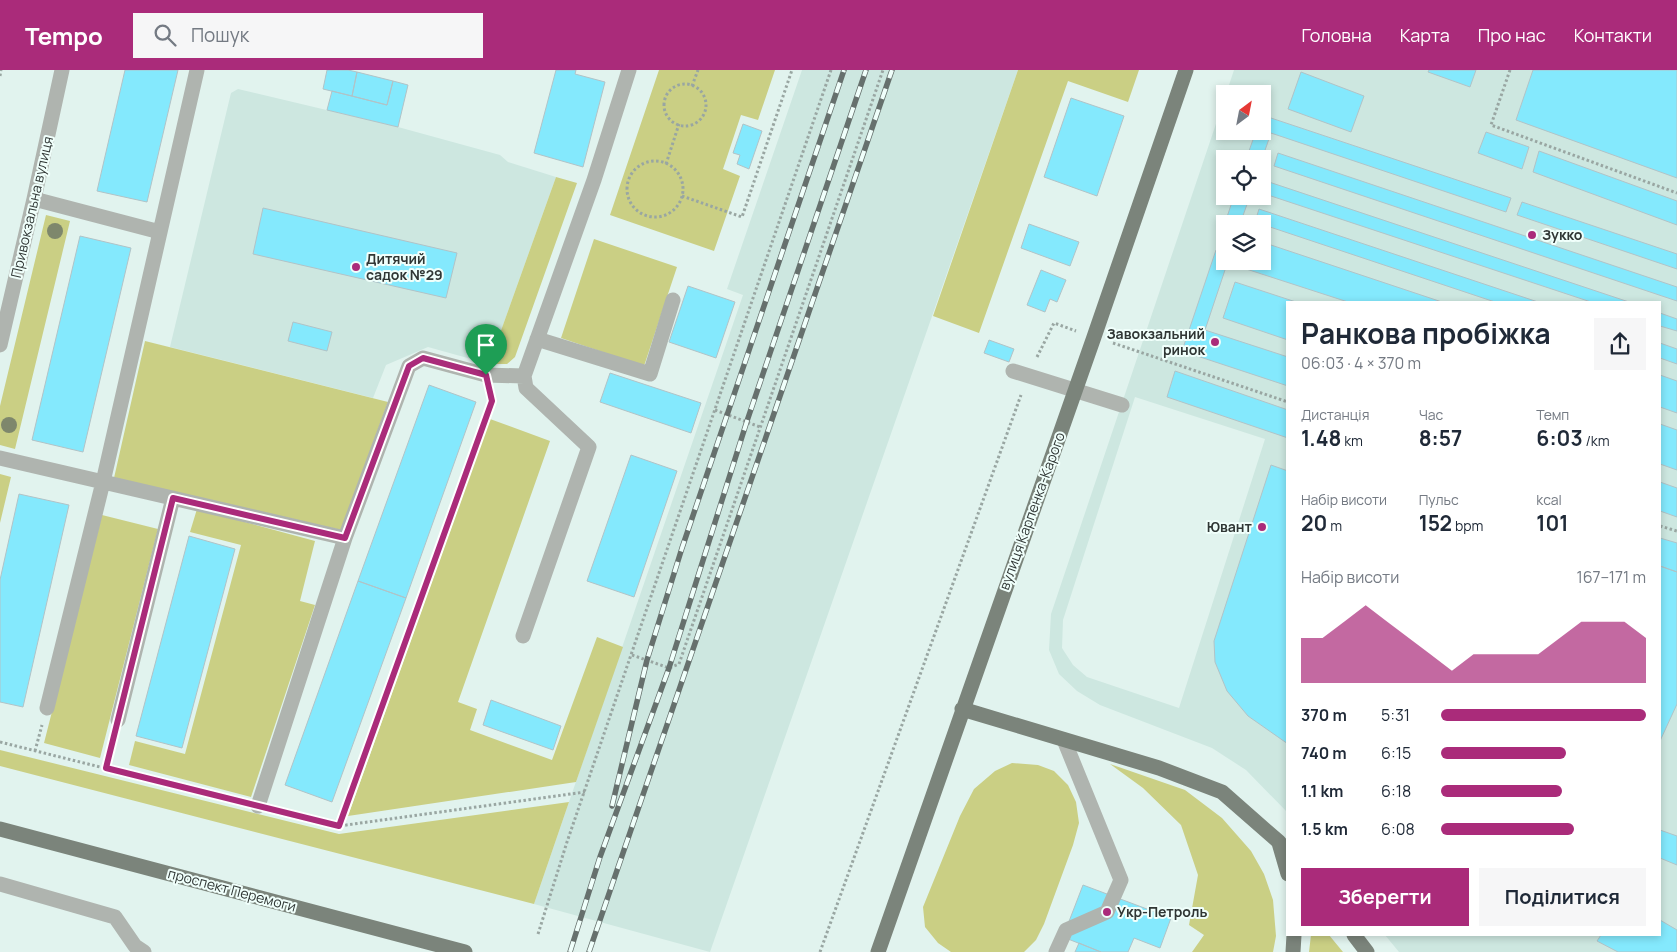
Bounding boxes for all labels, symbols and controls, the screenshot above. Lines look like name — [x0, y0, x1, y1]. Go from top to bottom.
search box — [133, 13, 483, 58]
text: Tempo — [25, 19, 103, 52]
icon: search — [151, 21, 179, 49]
text: Пошук — [191, 22, 249, 48]
text: Головна — [1302, 23, 1372, 47]
text: Карта — [1400, 23, 1450, 47]
text: Про нас — [1478, 23, 1546, 47]
text: Контакти — [1574, 23, 1652, 47]
north arrow — [1216, 85, 1271, 140]
map controls — [1216, 85, 1271, 270]
street label: Привокзальна вулиця — [6, 134, 57, 280]
button: locate — [1216, 150, 1271, 205]
button: layers — [1216, 215, 1271, 270]
place label: Зукко — [1542, 225, 1583, 244]
marker: Зукко — [1526, 229, 1538, 241]
place label: Дитячий садок №29 — [366, 249, 443, 284]
marker: Дитячий садок №29 — [350, 261, 362, 273]
text: Ранкова пробіжка — [1301, 314, 1551, 352]
button: share — [1594, 318, 1646, 370]
pin — [465, 324, 507, 375]
place label: Завокзальний ринок — [1107, 324, 1205, 359]
icon: arrive — [472, 331, 500, 359]
marker: Завокзальний ринок — [1209, 336, 1221, 348]
text: 06:03 · 4 × 370 m — [1301, 352, 1421, 374]
text: Дистанція — [1301, 405, 1369, 424]
text: Час — [1419, 405, 1443, 424]
text: Темп — [1536, 405, 1569, 424]
text: 1.48 — [1301, 424, 1341, 452]
text: 8:57 — [1419, 424, 1462, 452]
text: 6:03 — [1536, 424, 1583, 452]
street label: вулиця Карпенка-Карого — [994, 429, 1069, 592]
text: km — [1341, 431, 1363, 450]
text: /km — [1583, 431, 1610, 450]
text: Набір висоти — [1301, 490, 1387, 509]
text: Пульс — [1419, 490, 1459, 509]
text: kcal — [1536, 490, 1562, 509]
text: 20 — [1301, 509, 1327, 537]
text: 152 — [1419, 509, 1452, 537]
text: 101 — [1536, 509, 1569, 537]
text: m — [1327, 516, 1342, 535]
text: bpm — [1452, 516, 1483, 535]
place label: Ювант — [1207, 517, 1253, 536]
marker: Ювант — [1256, 521, 1268, 533]
text: Набір висоти — [1301, 566, 1399, 588]
text: 167–171 m — [1576, 566, 1646, 588]
text: 370 m — [1301, 704, 1347, 726]
text: 5:31 — [1381, 704, 1410, 726]
text: 740 m — [1301, 742, 1347, 764]
text: 6:15 — [1381, 742, 1411, 764]
text: 1.1 km — [1301, 780, 1344, 802]
text: 6:18 — [1381, 780, 1411, 802]
text: 1.5 km — [1301, 818, 1348, 840]
text: 6:08 — [1381, 818, 1415, 840]
street label: проспект Перемоги — [166, 863, 298, 916]
button: Зберегти — [1301, 868, 1469, 926]
button: Поділитися — [1479, 868, 1646, 926]
place label: Укр-Петроль — [1117, 902, 1207, 921]
marker: Укр-Петроль — [1101, 906, 1113, 918]

